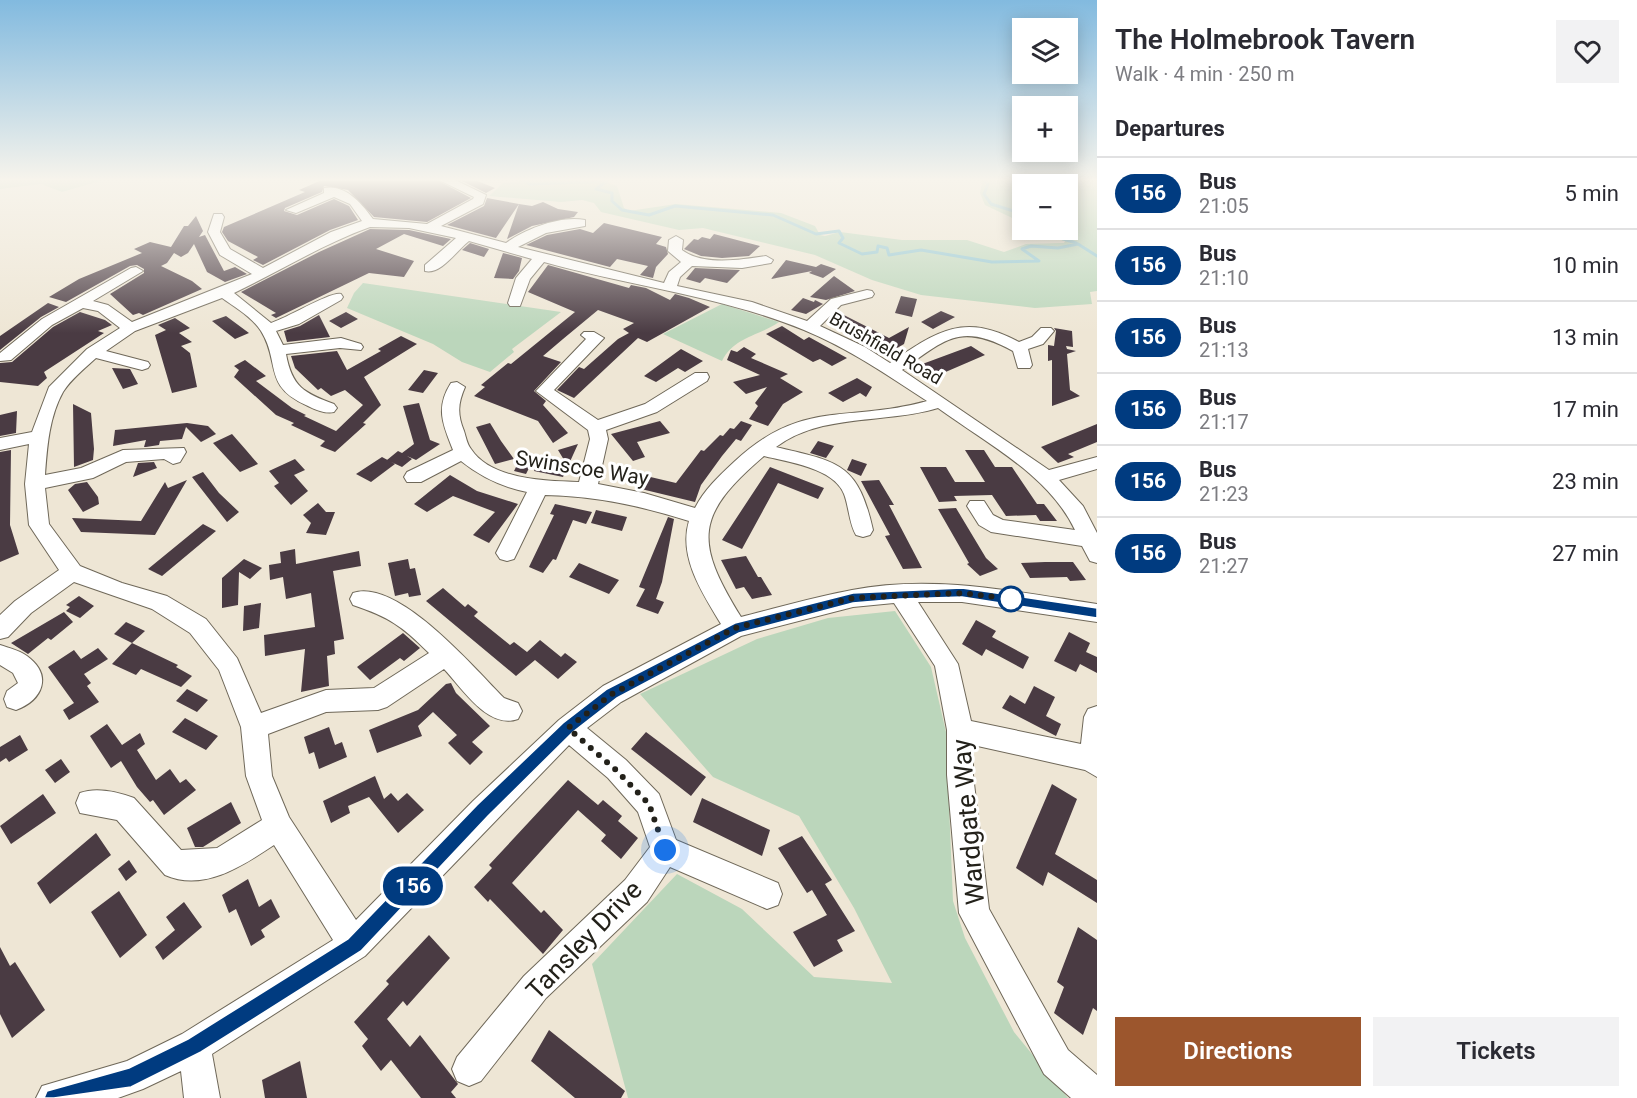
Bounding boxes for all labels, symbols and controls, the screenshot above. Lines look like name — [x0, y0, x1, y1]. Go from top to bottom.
map controls — [1012, 18, 1078, 240]
button: layers — [1012, 18, 1078, 84]
button: heart — [1556, 20, 1619, 83]
text: The Holmebrook Tavern — [1115, 23, 1415, 56]
text: Walk · 4 min · 250 m — [1115, 62, 1294, 86]
button: + — [1012, 96, 1078, 162]
text: Departures — [1115, 116, 1225, 141]
text: Bus — [1199, 169, 1237, 194]
button: − — [1012, 174, 1078, 240]
text: 156 — [1130, 181, 1166, 205]
text: 5 min — [1564, 181, 1619, 206]
text: 21:05 — [1199, 194, 1249, 218]
text: Bus — [1199, 241, 1237, 266]
text: 156 — [1130, 253, 1166, 277]
text: 10 min — [1552, 253, 1619, 278]
text: 21:10 — [1199, 266, 1249, 290]
street label: Brushfield Road — [826, 307, 946, 389]
text: Bus — [1199, 313, 1237, 338]
text: 156 — [1130, 325, 1166, 349]
text: 13 min — [1552, 325, 1619, 350]
text: 21:13 — [1199, 338, 1249, 362]
text: Bus — [1199, 385, 1237, 410]
text: 156 — [1130, 397, 1166, 421]
text: 17 min — [1552, 397, 1619, 422]
text: 21:17 — [1199, 410, 1249, 434]
street label: Swinscoe Way — [514, 446, 650, 490]
text: Bus — [1199, 457, 1237, 482]
text: 156 — [1130, 469, 1166, 493]
text: 23 min — [1552, 469, 1619, 494]
text: 21:23 — [1199, 482, 1249, 506]
text: Bus — [1199, 529, 1237, 554]
text: 156 — [1130, 541, 1166, 565]
text: 27 min — [1552, 541, 1619, 566]
text: 21:27 — [1199, 554, 1249, 578]
unlabelled marker — [998, 586, 1024, 612]
street label: Wardgate Way — [946, 738, 990, 906]
your location — [650, 835, 680, 865]
line badge: 156 — [378, 866, 448, 906]
text: 156 — [395, 874, 431, 898]
street label: Tansley Drive — [520, 875, 648, 1005]
button: Directions — [1115, 1017, 1361, 1086]
button: Tickets — [1373, 1017, 1619, 1086]

